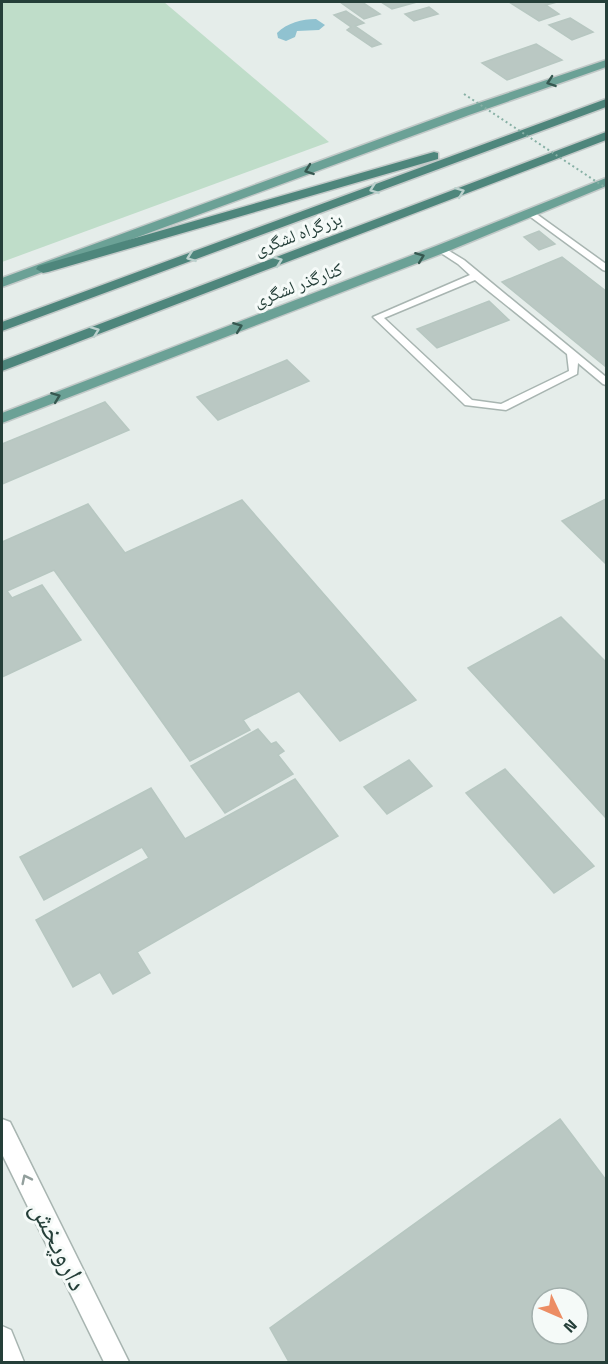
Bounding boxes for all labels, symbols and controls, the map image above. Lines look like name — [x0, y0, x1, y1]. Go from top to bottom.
one-way arrow — [546, 75, 557, 88]
one-way arrow — [304, 163, 314, 176]
one-way arrow — [370, 182, 381, 194]
one-way arrow — [454, 187, 465, 199]
street label: بزرگراه لشگری — [250, 204, 346, 263]
one-way arrow — [187, 249, 197, 262]
one-way arrow — [414, 252, 425, 265]
street label: کنارگذر لشگری — [249, 255, 347, 314]
one-way arrow — [272, 256, 282, 269]
one-way arrow — [232, 322, 243, 335]
one-way arrow — [90, 325, 100, 338]
one-way arrow — [50, 392, 61, 405]
one-way arrow — [22, 1174, 33, 1185]
street label: داروپخش — [21, 1193, 100, 1297]
north arrow — [530, 1286, 590, 1346]
text: N — [558, 1314, 583, 1339]

